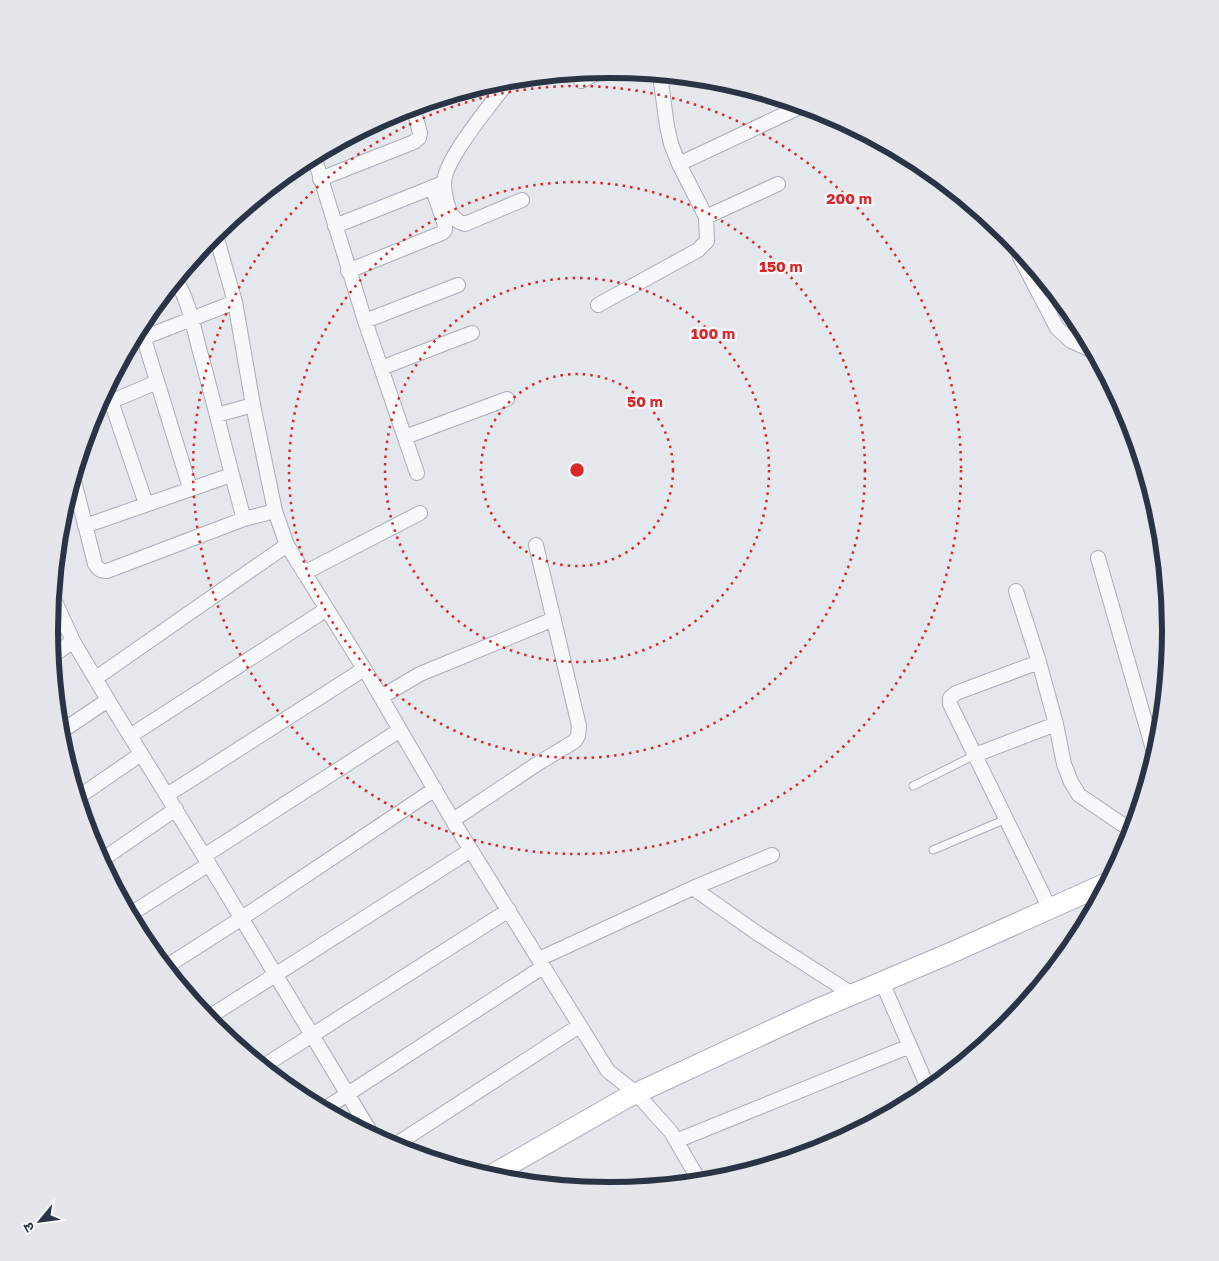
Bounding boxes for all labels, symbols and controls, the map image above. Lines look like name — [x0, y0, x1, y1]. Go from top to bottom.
text: 200 m — [826, 189, 872, 207]
text: 150 m — [759, 257, 803, 275]
text: 100 m — [691, 324, 735, 342]
text: 50 m — [627, 392, 663, 410]
centre of rings — [568, 461, 586, 479]
north arrow — [15, 1196, 65, 1246]
text: उ — [18, 1219, 38, 1235]

